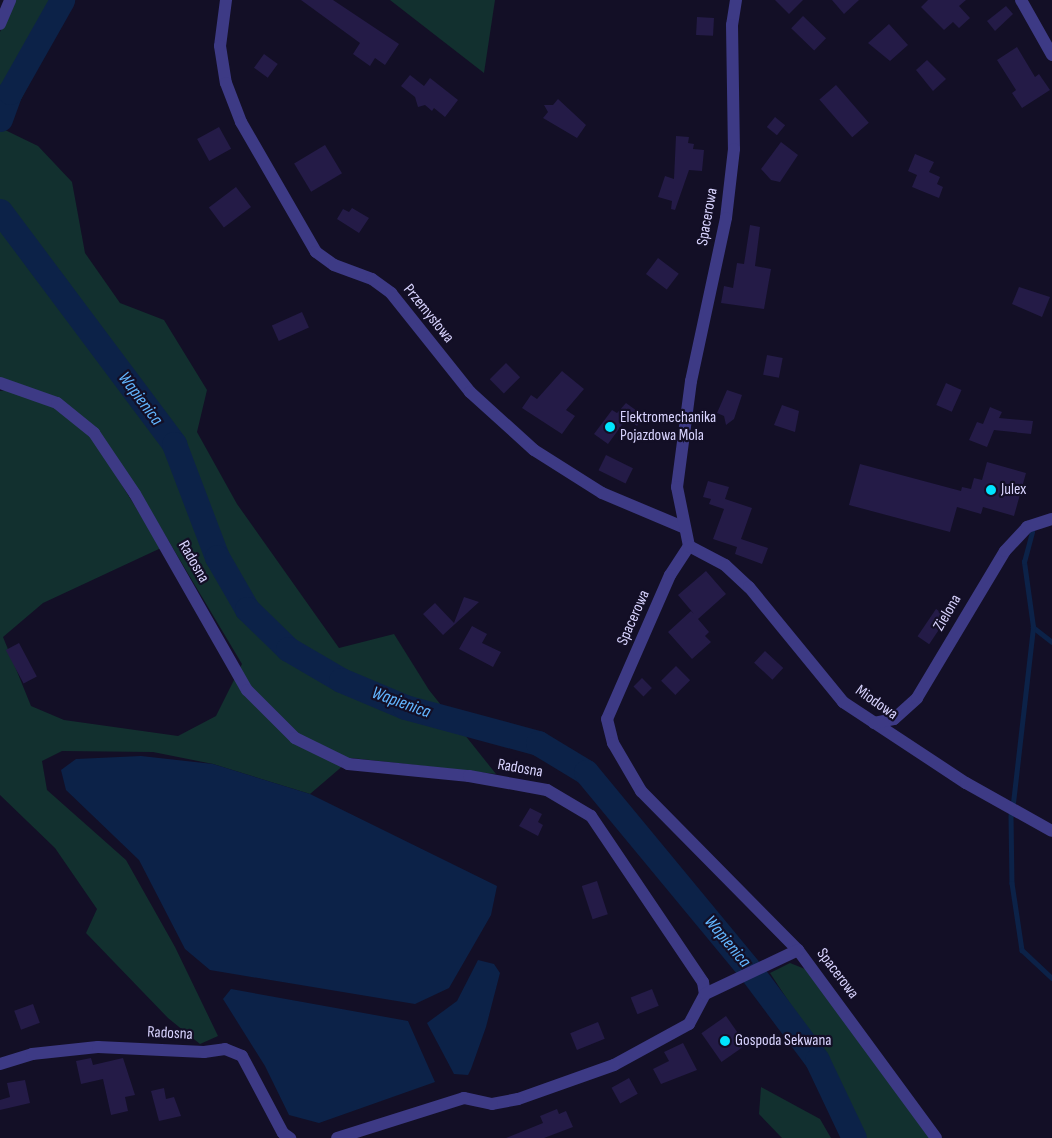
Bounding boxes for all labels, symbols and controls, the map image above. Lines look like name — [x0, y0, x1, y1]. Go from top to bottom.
street label: Spacerowa — [693, 187, 723, 247]
street label: Przemysłowa — [399, 281, 457, 347]
water label: Wapienica — [113, 368, 167, 430]
place label: Elektromechanika Pojazdowa Mola — [620, 408, 716, 446]
marker: Elektromechanika Pojazdowa Mola — [604, 421, 616, 433]
place label: Julex — [1001, 480, 1026, 500]
marker: Julex — [985, 484, 997, 496]
street label: Radosna — [173, 538, 213, 586]
street label: Spacerowa — [613, 588, 655, 648]
street label: Zielona — [930, 591, 966, 635]
water label: Wapienica — [369, 682, 433, 724]
street label: Miodowa — [851, 682, 901, 724]
street label: Radosna — [496, 756, 544, 782]
water label: Wapienica — [699, 912, 755, 972]
street label: Spacerowa — [812, 945, 862, 1003]
street label: Radosna — [147, 1023, 193, 1045]
place label: Gospoda Sekwana — [735, 1031, 831, 1051]
marker: Gospoda Sekwana — [719, 1035, 731, 1047]

